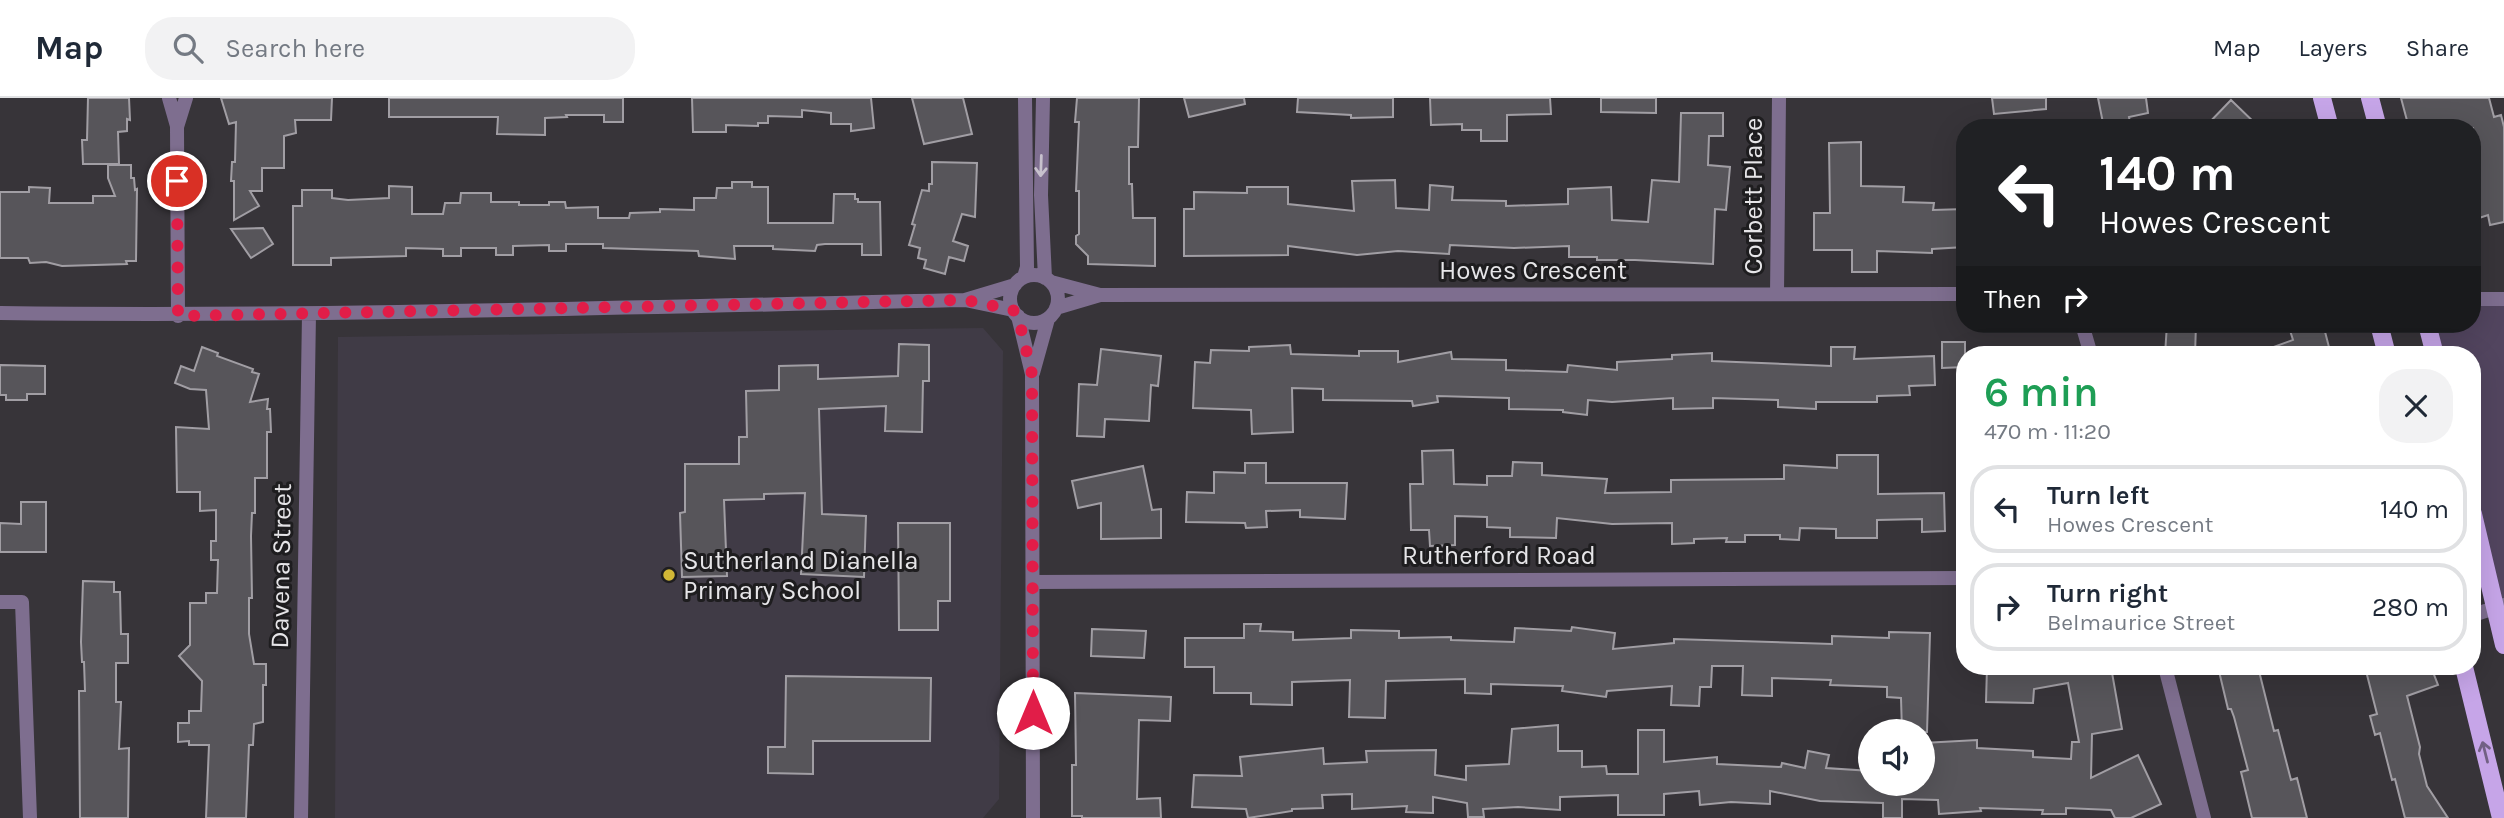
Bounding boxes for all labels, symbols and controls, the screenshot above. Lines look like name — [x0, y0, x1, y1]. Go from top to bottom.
search box — [145, 17, 635, 80]
text: Map — [35, 29, 103, 67]
icon: search — [169, 29, 207, 67]
text: Search here — [225, 33, 365, 64]
text: Map — [2213, 34, 2261, 62]
text: Layers — [2299, 34, 2368, 62]
text: Share — [2406, 34, 2469, 62]
street label: Corbett Place — [1738, 118, 1769, 274]
text: 140 m — [2099, 145, 2236, 202]
icon: left — [1984, 147, 2075, 238]
pin — [147, 151, 207, 211]
one-way arrow — [1035, 154, 1048, 177]
icon: arrive — [158, 162, 196, 200]
text: Howes Crescent — [2099, 204, 2331, 241]
street label: Howes Crescent — [1439, 255, 1627, 286]
icon: right — [2056, 280, 2094, 318]
text: Then — [1984, 284, 2042, 315]
text: 6 min — [1984, 367, 2099, 417]
button: close — [2379, 369, 2453, 443]
text: 470 m · 11:20 — [1984, 418, 2111, 445]
text: Turn left — [2047, 480, 2149, 511]
street label: Davena Street — [264, 483, 298, 649]
icon: left — [1988, 490, 2026, 528]
text: 140 m — [2380, 494, 2449, 525]
text: Howes Crescent — [2047, 511, 2213, 538]
street label: Rutherford Road — [1402, 540, 1596, 571]
place label: Sutherland Dianella Primary School — [683, 545, 919, 606]
marker: Sutherland Dianella Primary School — [661, 567, 677, 583]
text: Turn right — [2047, 578, 2168, 609]
icon: right — [1988, 588, 2026, 626]
text: 280 m — [2372, 592, 2449, 623]
text: Belmaurice Street — [2047, 609, 2235, 636]
position arrow — [996, 676, 1070, 750]
map controls — [1858, 719, 1935, 796]
button: sound — [1858, 719, 1935, 796]
one-way arrow — [2478, 741, 2491, 764]

